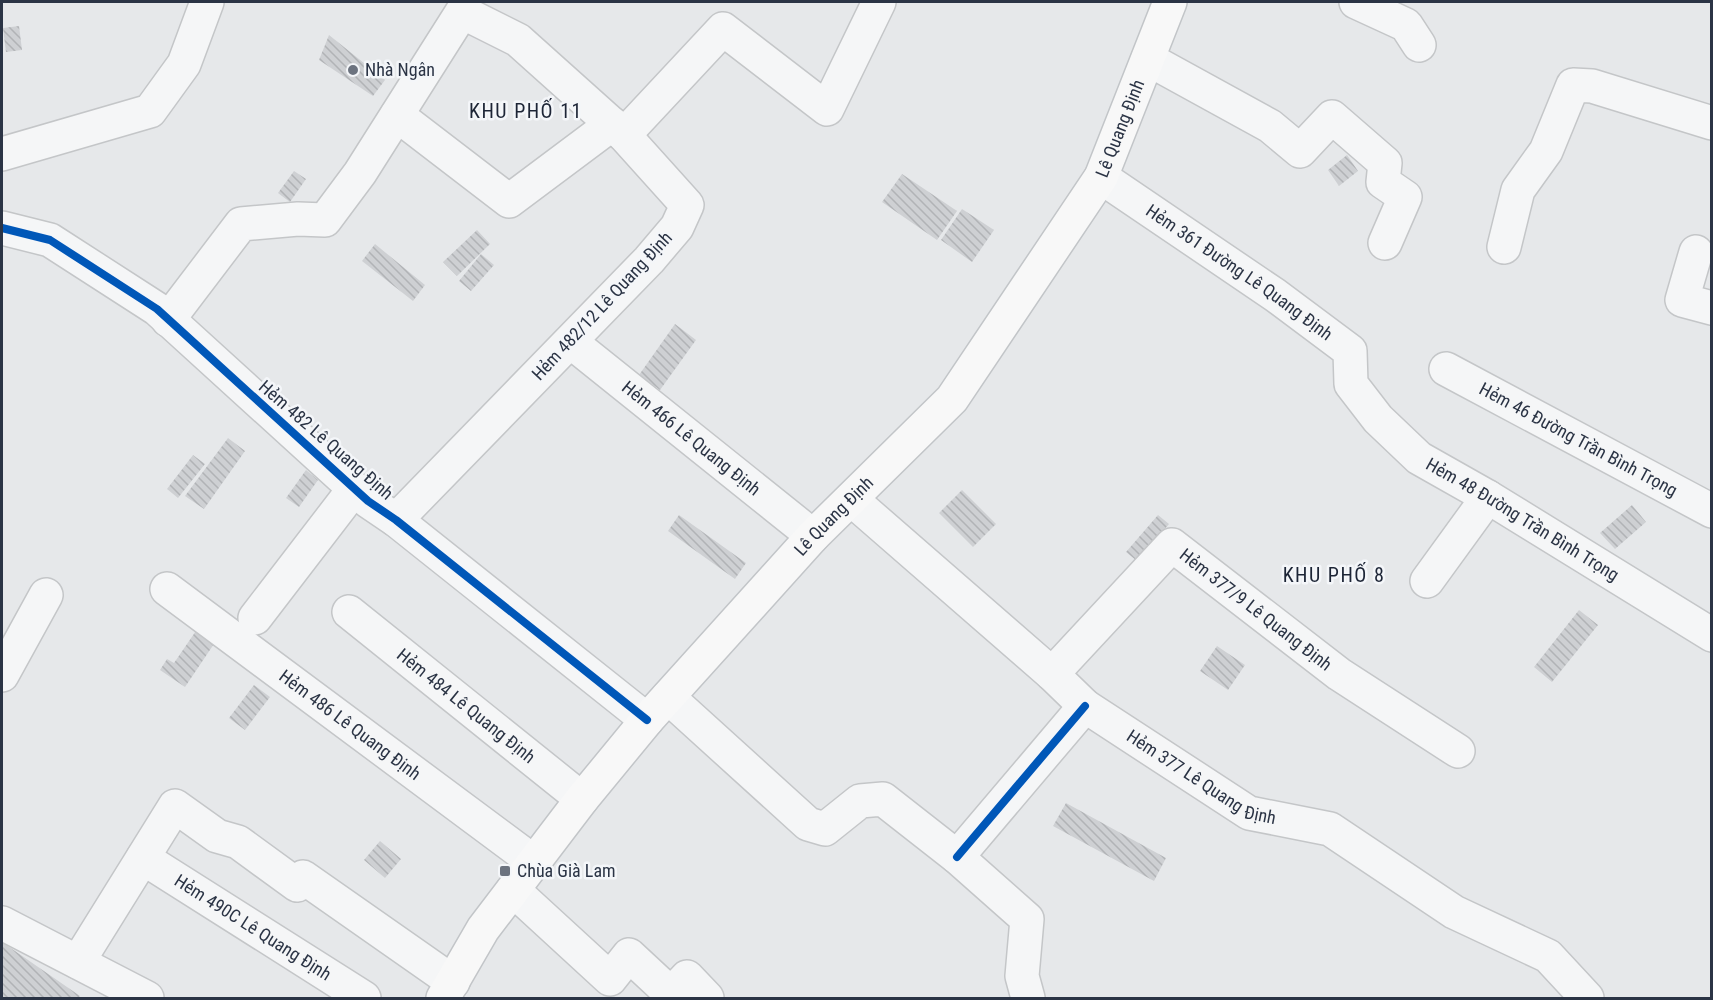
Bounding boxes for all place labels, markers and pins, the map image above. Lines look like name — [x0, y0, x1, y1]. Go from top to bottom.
place label: Nhà Ngân — [365, 59, 435, 80]
marker: Nhà Ngân — [346, 63, 360, 77]
place label: Chùa Già Lam — [517, 860, 616, 881]
marker: Chùa Già Lam — [498, 864, 512, 878]

